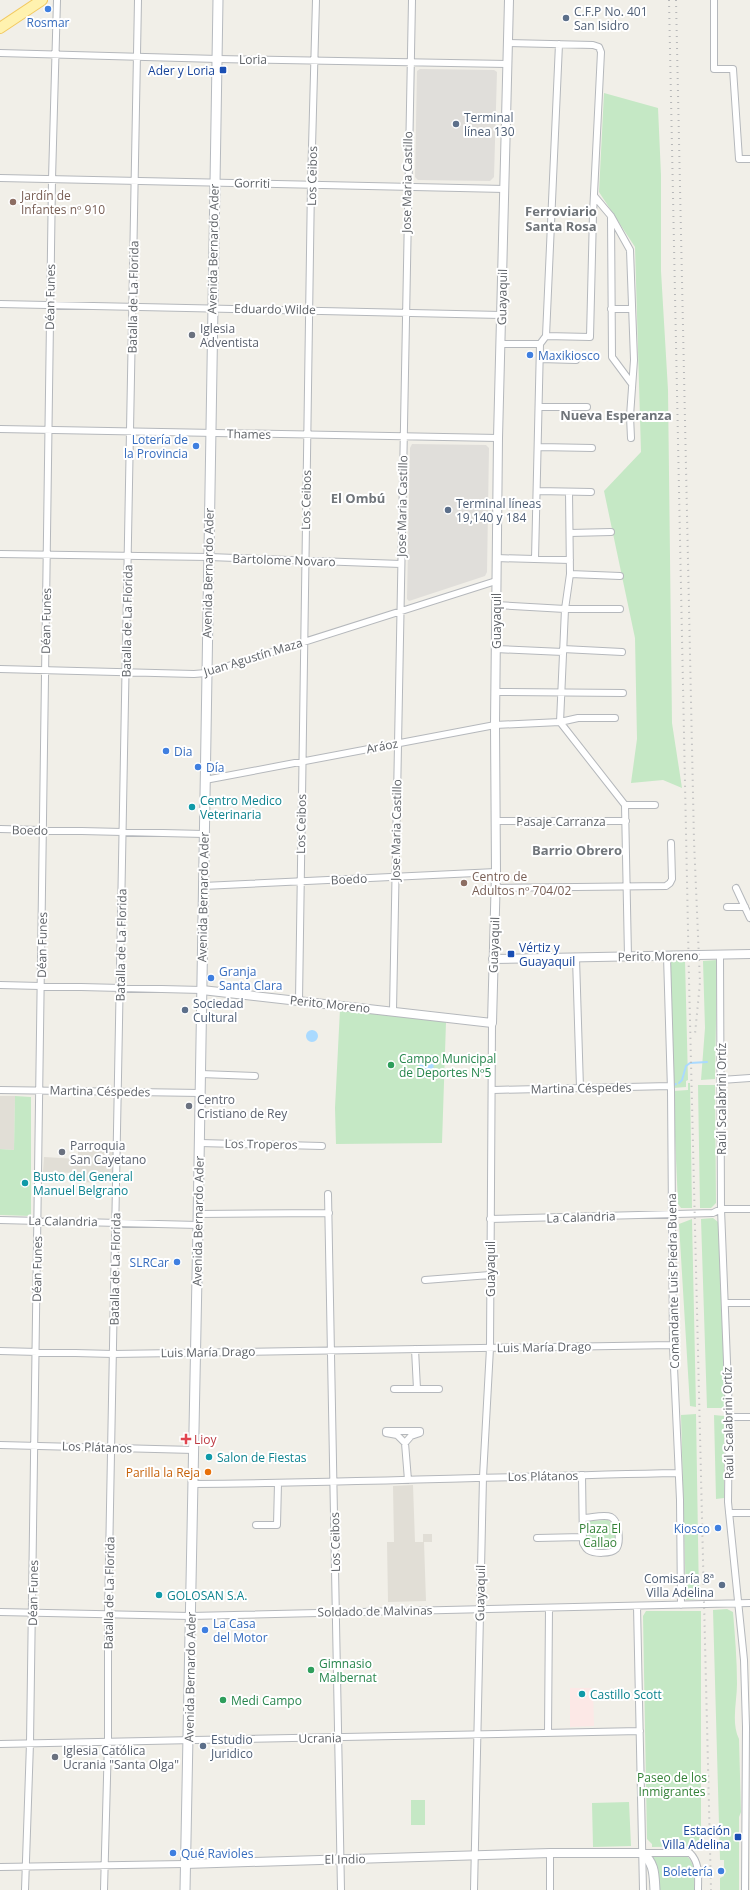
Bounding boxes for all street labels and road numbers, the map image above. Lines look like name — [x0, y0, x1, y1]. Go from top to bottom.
street label: Loria — [239, 51, 267, 68]
street label: Jose Maria Castillo — [398, 131, 416, 234]
street label: Los Ceibos — [303, 146, 321, 206]
street label: Gorriti — [234, 174, 270, 192]
street label: Avenida Bernardo Ader — [203, 184, 223, 314]
street label: Batalla de La Florida — [124, 240, 142, 354]
street label: Déan Funes — [41, 264, 59, 330]
street label: Guayaquil — [493, 269, 511, 325]
street label: Eduardo Wilde — [234, 300, 316, 318]
street label: Thames — [227, 425, 272, 443]
street label: Jose Maria Castillo — [393, 455, 411, 558]
street label: Los Ceibos — [297, 470, 315, 530]
street label: Avenida Bernardo Ader — [198, 508, 218, 638]
street label: Bartolome Novaro — [232, 550, 336, 570]
street label: Batalla de La Florida — [118, 564, 136, 678]
street label: Déan Funes — [37, 588, 55, 654]
street label: Guayaquil — [488, 593, 505, 649]
street label: Juan Agustín Maza — [201, 634, 304, 680]
street label: Aráoz — [365, 735, 400, 757]
street label: Jose Maria Castillo — [387, 779, 405, 882]
street label: Los Ceibos — [292, 794, 310, 854]
street label: Pasaje Carranza — [516, 813, 606, 830]
street label: Boedo — [12, 821, 48, 839]
street label: Avenida Bernardo Ader — [193, 832, 213, 962]
street label: Boedo — [330, 870, 368, 888]
street label: Batalla de La Florida — [112, 888, 130, 1002]
street label: Déan Funes — [33, 912, 51, 978]
street label: Guayaquil — [485, 917, 503, 973]
street label: Perito Moreno — [617, 947, 699, 965]
street label: Perito Moreno — [289, 991, 371, 1017]
street label: Raúl Scalabrini Ortíz — [713, 1043, 730, 1155]
street label: Martina Céspedes — [530, 1079, 632, 1097]
street label: Martina Céspedes — [49, 1082, 151, 1100]
street label: Los Troperos — [224, 1135, 298, 1153]
street label: Avenida Bernardo Ader — [188, 1156, 208, 1286]
street label: Comandante Luis Piedra Buena — [663, 1193, 683, 1369]
street label: La Calandria — [546, 1207, 616, 1227]
street label: La Calandria — [28, 1212, 98, 1230]
street label: Batalla de La Florida — [106, 1212, 124, 1326]
street label: Déan Funes — [28, 1236, 46, 1302]
street label: Guayaquil — [482, 1241, 499, 1297]
street label: Luis María Drago — [497, 1338, 591, 1356]
street label: Luis María Drago — [161, 1343, 255, 1361]
street label: Raúl Scalabrini Ortíz — [719, 1366, 737, 1479]
street label: Los Plátanos — [61, 1437, 133, 1457]
street label: Los Plátanos — [508, 1467, 579, 1485]
street label: Los Ceibos — [326, 1512, 344, 1572]
street label: Batalla de La Florida — [100, 1536, 118, 1650]
street label: Déan Funes — [24, 1560, 42, 1626]
street label: Guayaquil — [471, 1565, 489, 1621]
street label: Soldado de Malvinas — [317, 1601, 433, 1621]
street label: Avenida Bernardo Ader — [180, 1612, 200, 1742]
street label: Ucrania — [298, 1729, 342, 1747]
street label: El Indio — [324, 1850, 366, 1868]

